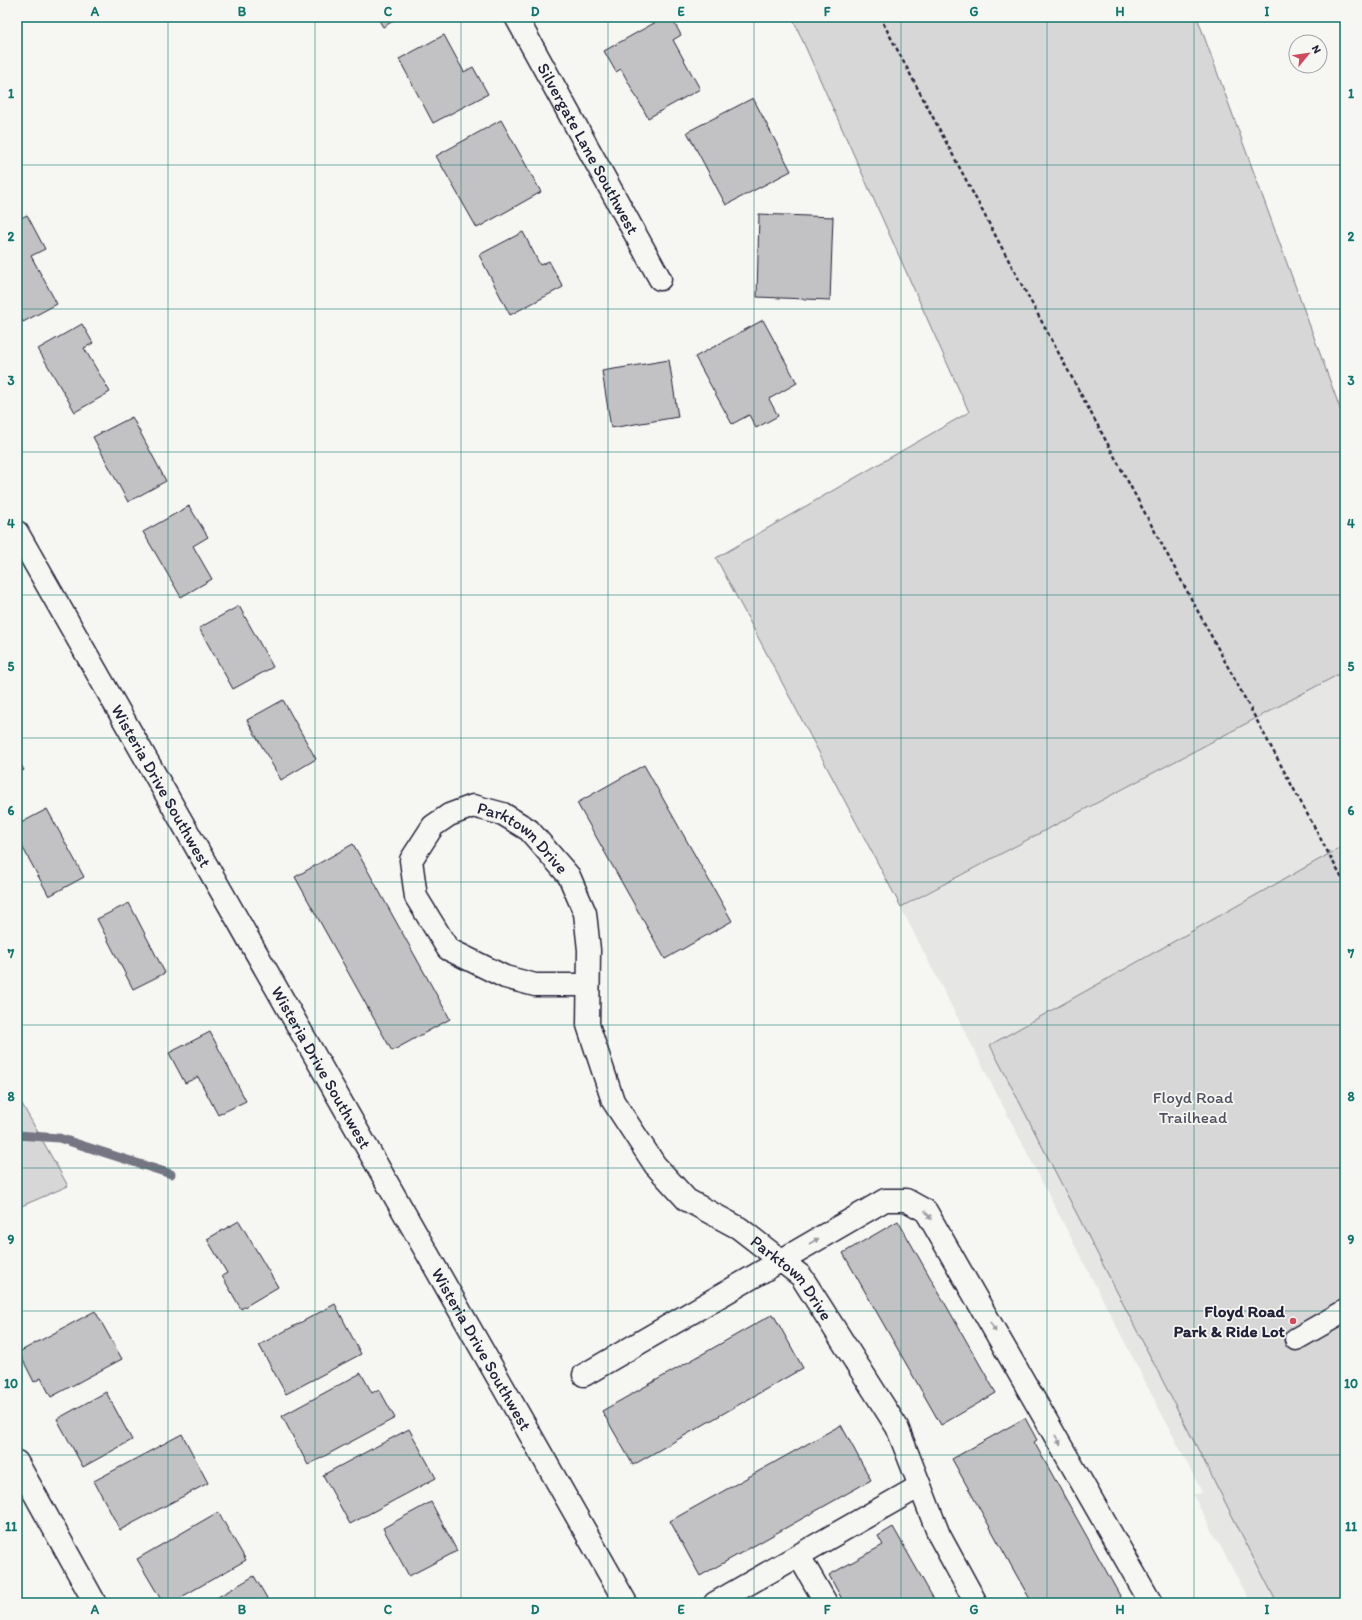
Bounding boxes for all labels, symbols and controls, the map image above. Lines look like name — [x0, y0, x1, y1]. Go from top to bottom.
text: A — [90, 4, 100, 19]
text: B — [238, 4, 247, 19]
text: C — [384, 4, 393, 19]
text: D — [531, 4, 540, 19]
text: E — [677, 4, 685, 19]
text: F — [824, 4, 831, 19]
text: G — [970, 4, 979, 19]
text: H — [1116, 4, 1125, 19]
text: I — [1265, 4, 1270, 19]
north arrow — [1288, 34, 1328, 74]
text: N — [1309, 43, 1324, 56]
street label: Silvergate Lane Southwest — [533, 59, 644, 238]
text: 1 — [8, 86, 14, 101]
text: 1 — [1348, 86, 1354, 101]
text: 2 — [8, 229, 15, 244]
text: 2 — [1348, 229, 1355, 244]
text: 3 — [7, 373, 15, 388]
text: 3 — [1347, 373, 1355, 388]
text: 4 — [7, 516, 15, 531]
text: 4 — [1347, 516, 1355, 531]
text: 5 — [8, 659, 15, 674]
text: 5 — [1348, 659, 1355, 674]
street label: Wisteria Drive Southwest — [107, 701, 215, 871]
street label: Parktown Drive — [475, 798, 572, 878]
text: 6 — [8, 803, 15, 818]
text: 6 — [1348, 803, 1355, 818]
text: 7 — [7, 946, 15, 961]
text: 7 — [1347, 946, 1355, 961]
street label: Wisteria Drive Southwest — [267, 983, 376, 1152]
park label: Floyd Road Trailhead — [1153, 1087, 1234, 1127]
text: 8 — [7, 1089, 15, 1104]
text: 8 — [1347, 1089, 1355, 1104]
one-way arrow — [924, 1210, 932, 1221]
street label: Parktown Drive — [747, 1231, 837, 1324]
text: 9 — [8, 1232, 15, 1247]
text: 9 — [1348, 1232, 1355, 1247]
one-way arrow — [808, 1237, 820, 1244]
street label: Wisteria Drive Southwest — [427, 1264, 536, 1434]
place label: Floyd Road Park & Ride Lot — [1174, 1301, 1286, 1341]
marker: Floyd Road Park & Ride Lot — [1288, 1316, 1298, 1326]
one-way arrow — [990, 1322, 997, 1333]
text: 10 — [4, 1376, 18, 1391]
text: 10 — [1344, 1376, 1358, 1391]
one-way arrow — [1055, 1434, 1062, 1446]
text: 11 — [5, 1519, 17, 1534]
text: 11 — [1345, 1519, 1357, 1534]
text: A — [90, 1602, 100, 1617]
text: B — [238, 1602, 247, 1617]
text: C — [384, 1602, 393, 1617]
text: D — [531, 1602, 540, 1617]
text: E — [677, 1602, 685, 1617]
text: F — [824, 1602, 831, 1617]
text: G — [970, 1602, 979, 1617]
text: H — [1116, 1602, 1125, 1617]
text: I — [1265, 1602, 1270, 1617]

